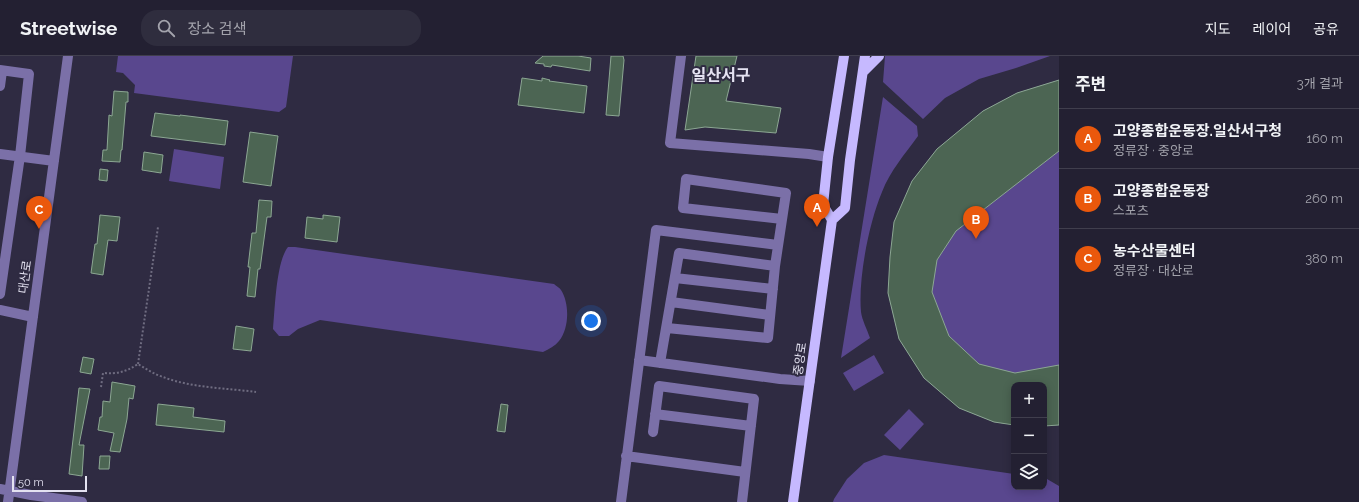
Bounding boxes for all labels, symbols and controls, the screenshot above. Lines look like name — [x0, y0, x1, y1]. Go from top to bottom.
search box — [141, 10, 421, 46]
text: Streetwise — [20, 17, 117, 39]
icon: search — [155, 17, 177, 39]
text: 장소 검색 — [187, 20, 246, 38]
text: 지도 — [1205, 21, 1231, 37]
text: 레이어 — [1253, 21, 1291, 37]
text: 공유 — [1313, 21, 1339, 37]
district label: 일산서구 — [692, 66, 750, 85]
text: 주변 — [1075, 74, 1106, 94]
text: 3개 결과 — [1297, 76, 1343, 91]
text: 고양종합운동장.일산서구청 — [1113, 122, 1282, 140]
text: A — [1084, 131, 1092, 146]
text: 160 m — [1306, 131, 1343, 146]
text: 정류장 · 중앙로 — [1113, 143, 1194, 158]
text: 고양종합운동장 — [1113, 182, 1210, 200]
text: B — [1084, 191, 1092, 206]
text: 260 m — [1305, 191, 1343, 206]
pin: A — [804, 194, 830, 227]
pin: C — [26, 196, 52, 229]
text: 스포츠 — [1113, 203, 1149, 218]
pin: B — [963, 206, 989, 239]
text: 농수산물센터 — [1113, 242, 1196, 260]
text: C — [1084, 251, 1092, 266]
text: 380 m — [1305, 251, 1343, 266]
street label: 대산로 — [16, 260, 34, 294]
text: 정류장 · 대산로 — [1113, 263, 1194, 278]
your location — [581, 311, 601, 331]
street label: 중앙로 — [791, 342, 809, 376]
map controls — [1011, 382, 1047, 490]
button: + — [1011, 382, 1047, 418]
button: − — [1011, 418, 1047, 454]
button: layers — [1011, 454, 1047, 490]
scale bar — [12, 474, 87, 493]
text: 50 m — [18, 476, 44, 489]

